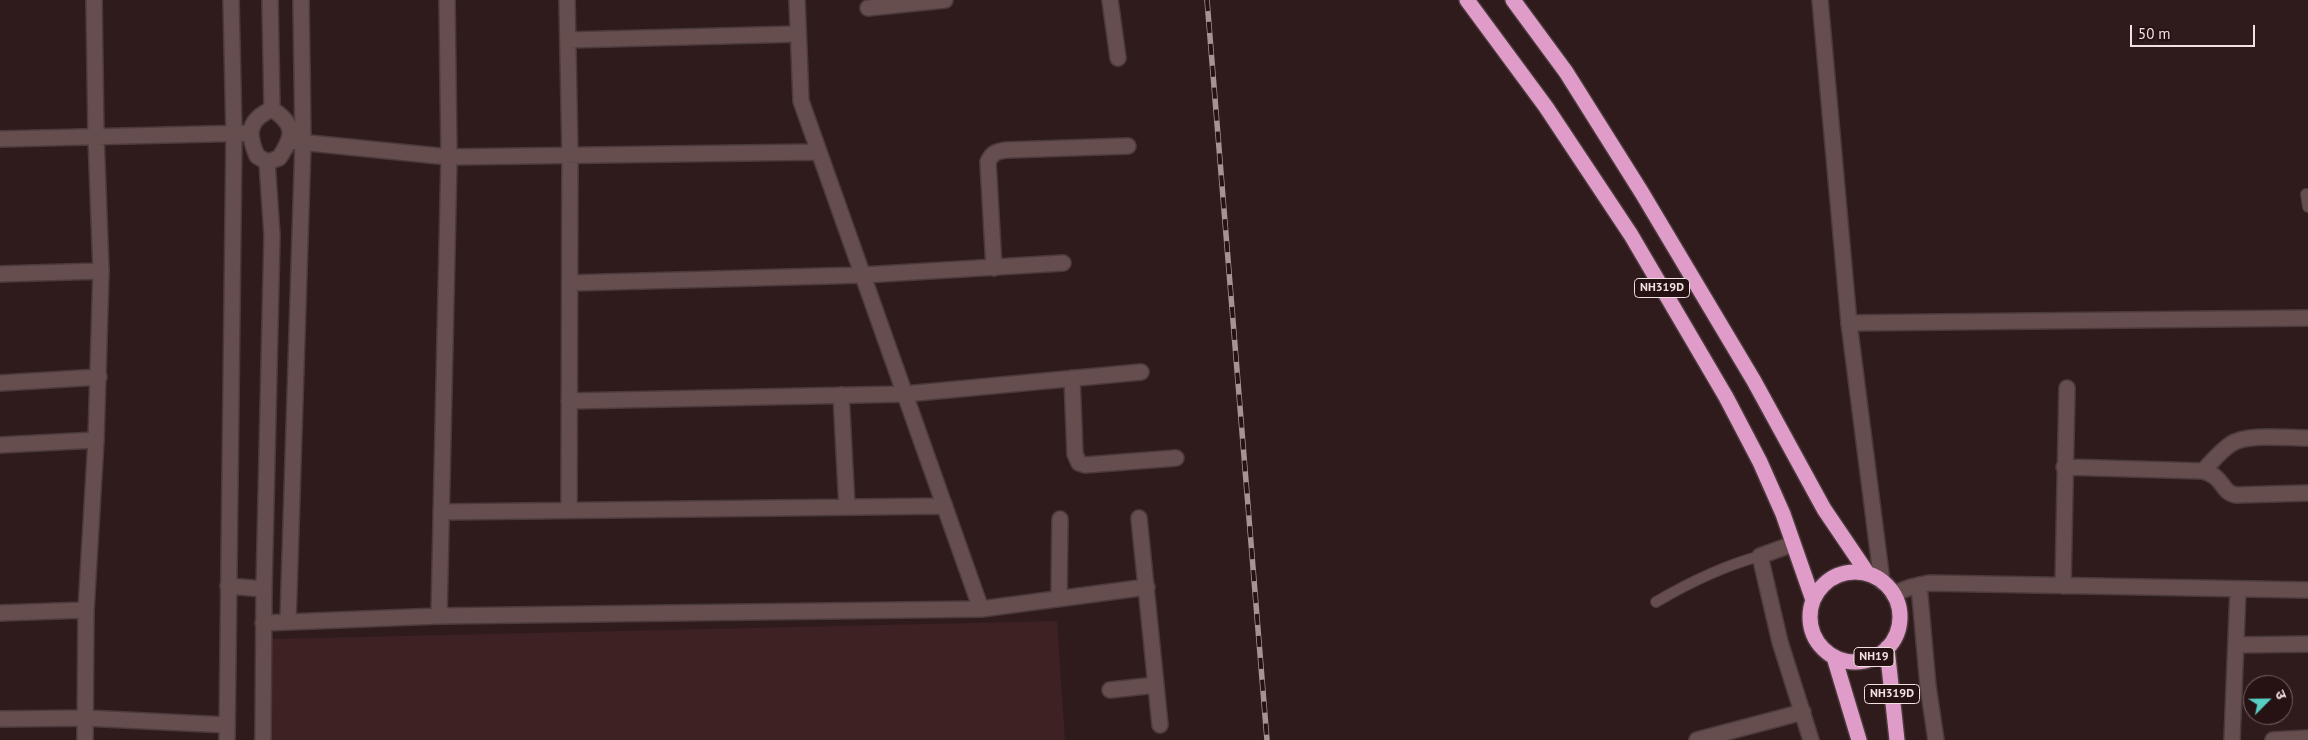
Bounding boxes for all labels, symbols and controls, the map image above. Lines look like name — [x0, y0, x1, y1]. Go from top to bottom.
scale bar — [2133, 15, 2258, 47]
text: 50 m — [2138, 24, 2171, 43]
road number: NH319D — [1634, 278, 1690, 298]
road number: NH19 — [1854, 648, 1894, 666]
north arrow — [2243, 675, 2293, 725]
road number: NH319D — [1864, 684, 1920, 704]
text: उ — [2271, 687, 2291, 702]

